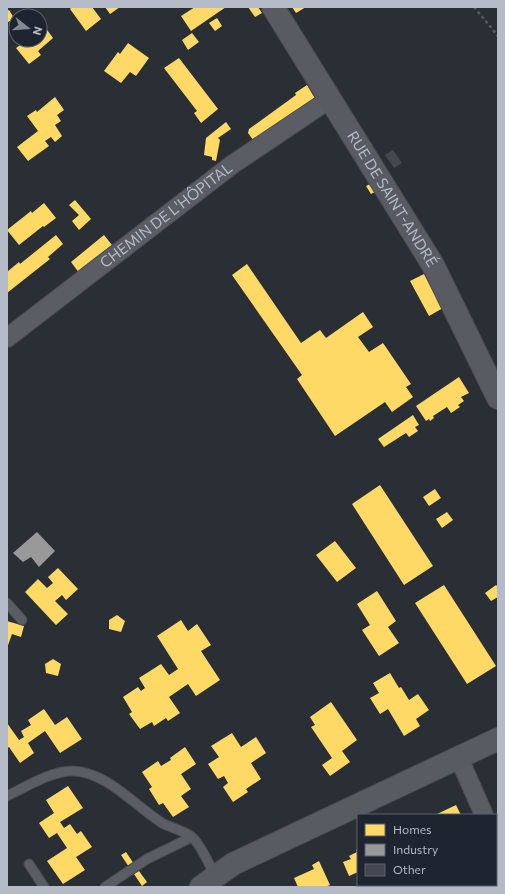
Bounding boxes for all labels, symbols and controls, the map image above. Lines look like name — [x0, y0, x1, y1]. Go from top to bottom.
north arrow — [8, 8, 48, 48]
text: N — [31, 25, 45, 37]
street label: RUE DE SAINT-ANDRÉ — [344, 127, 443, 270]
street label: CHEMIN DE L'HÔPITAL — [96, 158, 236, 271]
legend — [357, 814, 497, 886]
text: Homes — [393, 822, 431, 836]
text: Industry — [393, 842, 438, 856]
text: Other — [393, 862, 426, 876]

